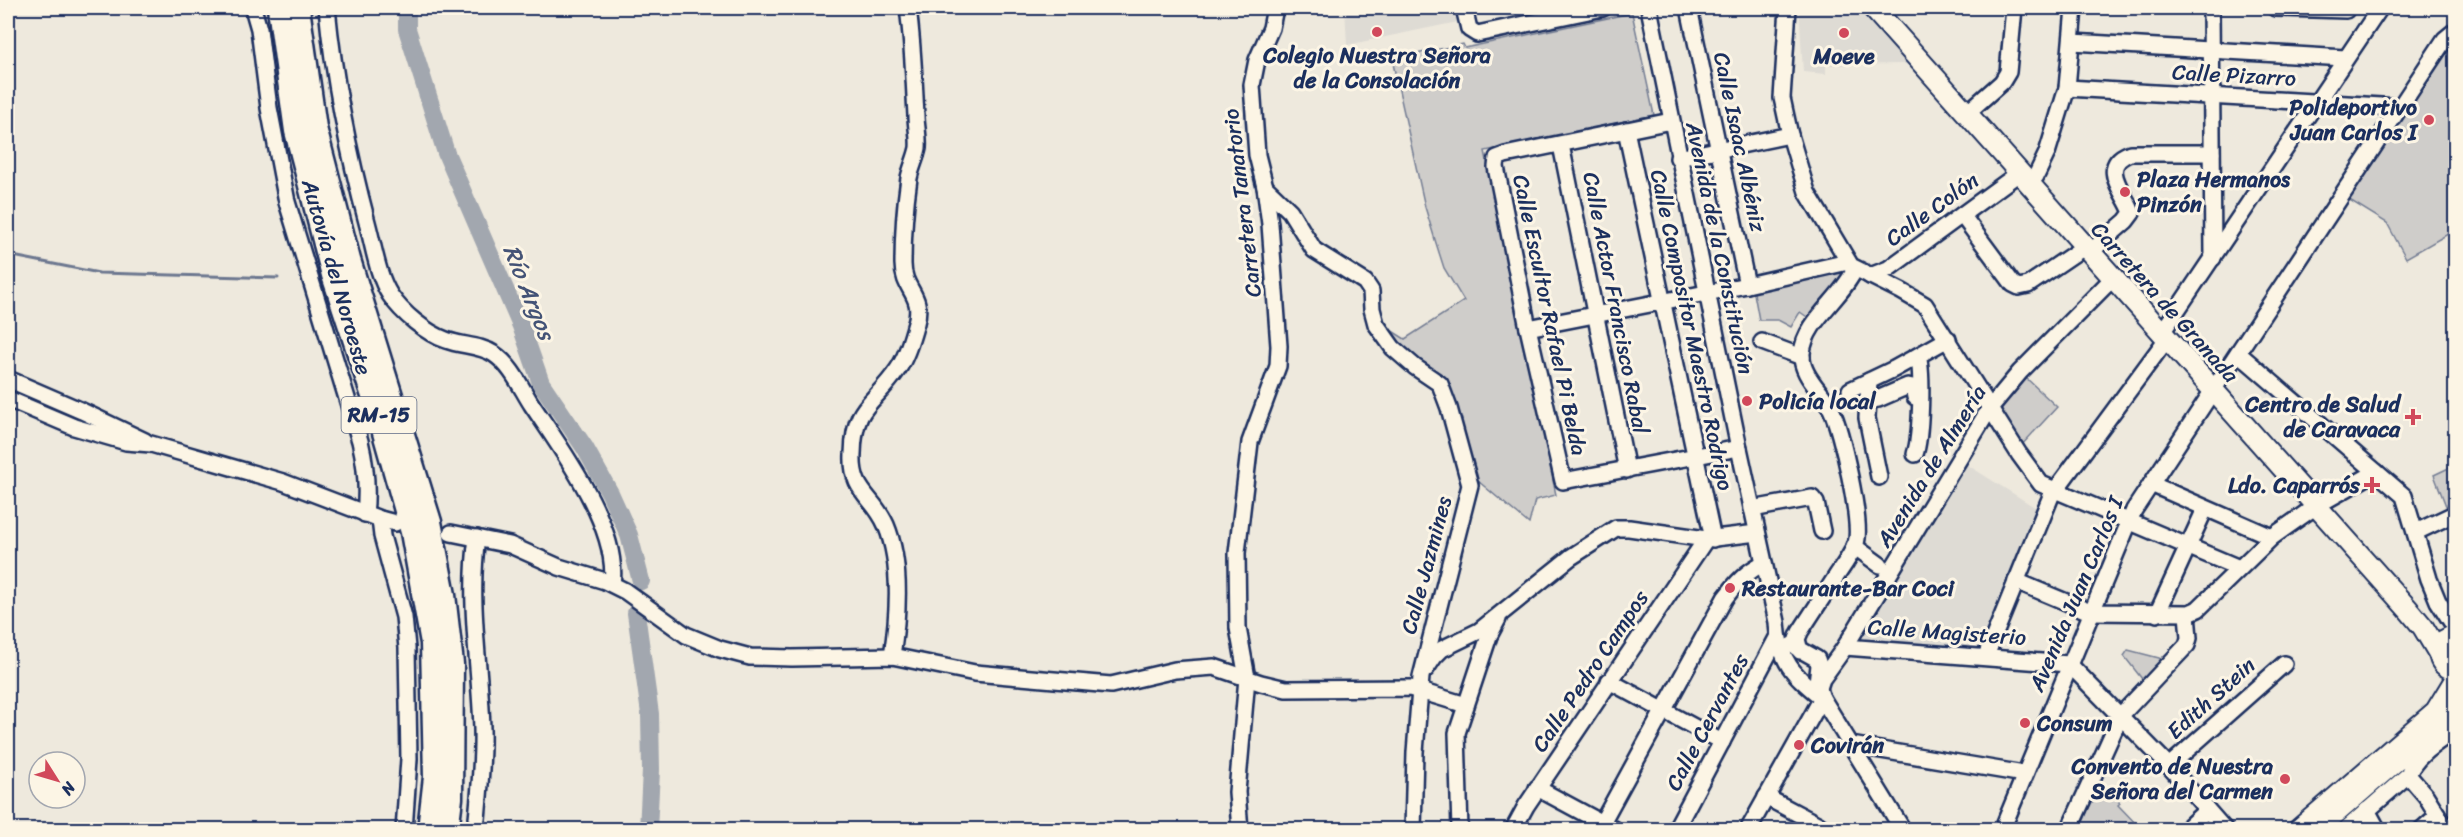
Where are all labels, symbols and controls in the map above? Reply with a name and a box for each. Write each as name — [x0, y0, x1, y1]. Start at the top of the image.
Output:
marker: Colegio Nuestra Señora de la Consolación — [1370, 25, 1384, 39]
marker: Moeve — [1837, 26, 1851, 40]
place label: Colegio Nuestra Señora de la Consolación — [1262, 36, 1491, 100]
place label: Moeve — [1812, 37, 1875, 76]
street label: Calle Isaac Albéniz — [1702, 49, 1778, 236]
street label: Calle Pizarro — [2171, 52, 2297, 98]
place label: Polideportivo Juan Carlos I — [2288, 88, 2419, 152]
street label: Carretera Tanatorio — [1211, 106, 1273, 299]
marker: Polideportivo Juan Carlos I — [2422, 113, 2436, 127]
street label: Avenida de la Constitución — [1674, 117, 1766, 378]
place label: Plaza Hermanos Pinzón — [2137, 160, 2291, 224]
street label: Calle Colón — [1877, 161, 1987, 257]
street label: Calle Compositor Maestro Rodrigo — [1639, 166, 1745, 494]
street label: Calle Actor Francisco Rabal — [1571, 169, 1661, 438]
street label: Calle Escultor Rafael Pi Belda — [1501, 171, 1599, 459]
street label: Autovía del Noroeste — [290, 173, 384, 380]
marker: Plaza Hermanos Pinzón — [2118, 185, 2132, 199]
street label: Carretera de Granada — [2081, 212, 2249, 393]
water label: Río Argos — [491, 238, 568, 349]
street label: Avenida de Almería — [1865, 377, 1997, 556]
place label: Policía local — [1759, 382, 1877, 421]
place label: Centro de Salud de Caravaca — [2244, 385, 2402, 449]
marker: Policía local — [1740, 394, 1754, 408]
road number: RM-15 — [342, 397, 416, 433]
marker: Centro de Salud de Caravaca — [2404, 408, 2422, 426]
place label: Ldo. Caparrós — [2228, 466, 2361, 505]
marker: Ldo. Caparrós — [2365, 478, 2379, 492]
street label: Avenida Juan Carlos I — [2017, 489, 2135, 699]
street label: Calle Jazmines — [1389, 492, 1463, 638]
place label: Restaurante-Bar Coci — [1741, 569, 1956, 608]
street label: Calle Pedro Campos — [1521, 581, 1660, 760]
marker: Restaurante-Bar Coci — [1723, 581, 1737, 595]
street label: Calle Magisterio — [1866, 607, 2028, 657]
street label: Calle Cervantes — [1654, 645, 1760, 798]
street label: Edith Stein — [2157, 647, 2265, 749]
place label: Consum — [2036, 704, 2113, 743]
marker: Consum — [2018, 716, 2032, 730]
place label: Covirán — [1810, 726, 1884, 765]
marker: Covirán — [1792, 738, 1806, 752]
place label: Convento de Nuestra Señora del Carmen — [2071, 747, 2273, 811]
north arrow — [27, 750, 87, 810]
marker: Convento de Nuestra Señora del Carmen — [2278, 772, 2292, 786]
text: N — [53, 775, 84, 803]

